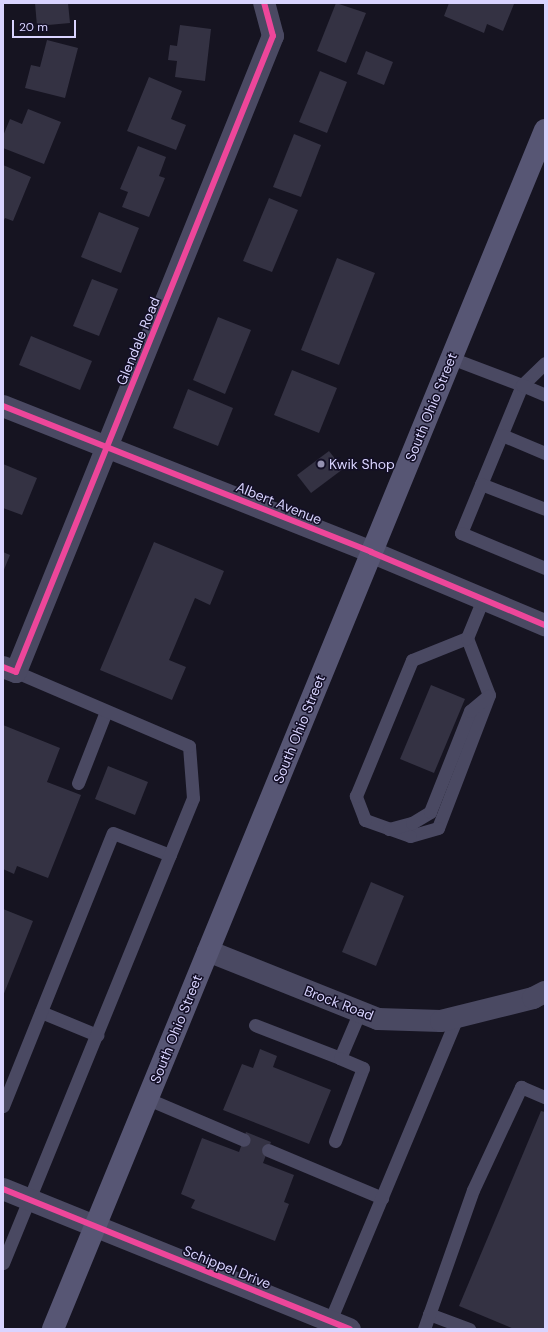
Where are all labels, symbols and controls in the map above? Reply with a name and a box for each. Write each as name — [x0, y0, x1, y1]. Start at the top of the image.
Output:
scale bar — [14, 12, 78, 38]
text: 20 m — [19, 19, 48, 35]
street label: Glendale Road — [113, 295, 163, 387]
street label: South Ohio Street — [402, 350, 460, 464]
place label: Kwik Shop — [329, 456, 395, 472]
marker: Kwik Shop — [316, 459, 326, 469]
street label: Albert Avenue — [234, 478, 324, 528]
street label: South Ohio Street — [270, 672, 328, 786]
street label: South Ohio Street — [147, 972, 205, 1086]
street label: Brock Road — [302, 982, 376, 1024]
street label: Schippel Drive — [181, 1242, 273, 1292]

